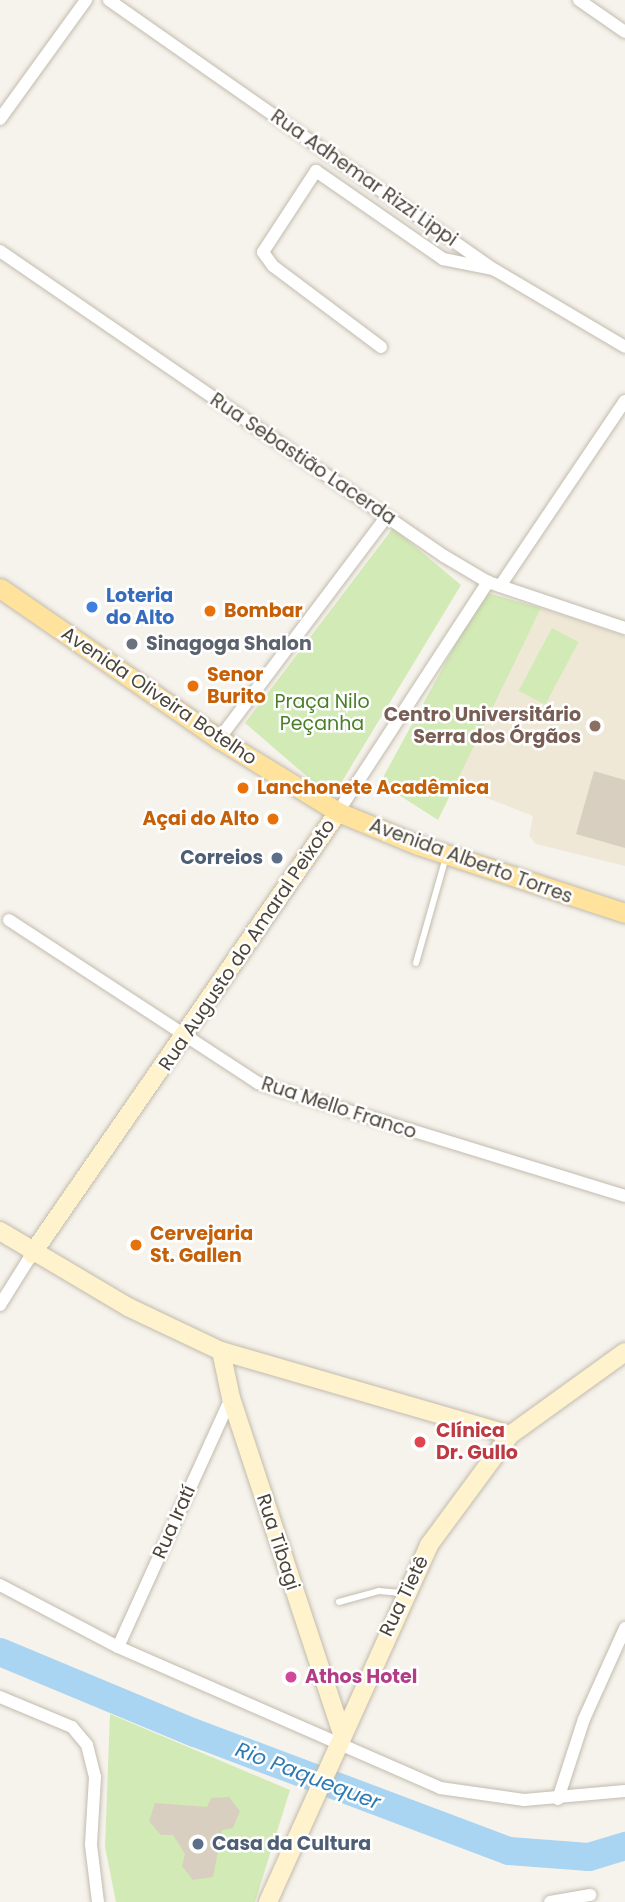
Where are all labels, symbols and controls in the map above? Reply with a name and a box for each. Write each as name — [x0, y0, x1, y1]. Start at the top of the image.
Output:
street label: Rua Adhemar Rizzi Lippi — [266, 105, 462, 251]
street label: Rua Sebastião Lacerda — [206, 388, 400, 530]
place label: Loteria do Alto — [106, 585, 174, 629]
marker: Loteria do Alto — [84, 599, 100, 615]
place label: Bombar — [224, 600, 303, 622]
marker: Bombar — [202, 603, 218, 619]
street label: Avenida Oliveira Botelho — [57, 622, 261, 770]
place label: Sinagoga Shalon — [146, 633, 312, 655]
marker: Sinagoga Shalon — [124, 636, 140, 652]
place label: Senor Burito — [207, 664, 266, 708]
marker: Senor Burito — [185, 678, 201, 694]
park label: Praça Nilo Peçanha — [274, 691, 370, 735]
place label: Centro Universitário Serra dos Órgãos — [384, 704, 581, 748]
marker: Centro Universitário Serra dos Órgãos — [587, 718, 603, 734]
place label: Lanchonete Acadêmica — [257, 777, 489, 799]
marker: Lanchonete Acadêmica — [235, 780, 251, 796]
place label: Açai do Alto — [143, 808, 259, 830]
marker: Açai do Alto — [265, 811, 281, 827]
street label: Avenida Alberto Torres — [366, 814, 576, 908]
street label: Rua Augusto do Amaral Peixoto — [154, 815, 340, 1075]
place label: Correios — [180, 847, 263, 869]
marker: Correios — [269, 850, 285, 866]
street label: Rua Mello Franco — [259, 1072, 419, 1144]
place label: Cervejaria St. Gallen — [150, 1223, 253, 1267]
marker: Cervejaria St. Gallen — [128, 1237, 144, 1253]
place label: Clínica Dr. Gullo — [436, 1420, 518, 1464]
marker: Clínica Dr. Gullo — [410, 1432, 430, 1452]
street label: Rua Iratí — [148, 1482, 200, 1562]
street label: Rua Tibagi — [252, 1491, 304, 1593]
street label: Rua Tietê — [375, 1552, 433, 1640]
place label: Athos Hotel — [305, 1666, 417, 1688]
marker: Athos Hotel — [283, 1669, 299, 1685]
water label: Rio Paquequer — [232, 1737, 384, 1815]
place label: Casa da Cultura — [212, 1833, 371, 1855]
marker: Casa da Cultura — [190, 1836, 206, 1852]

